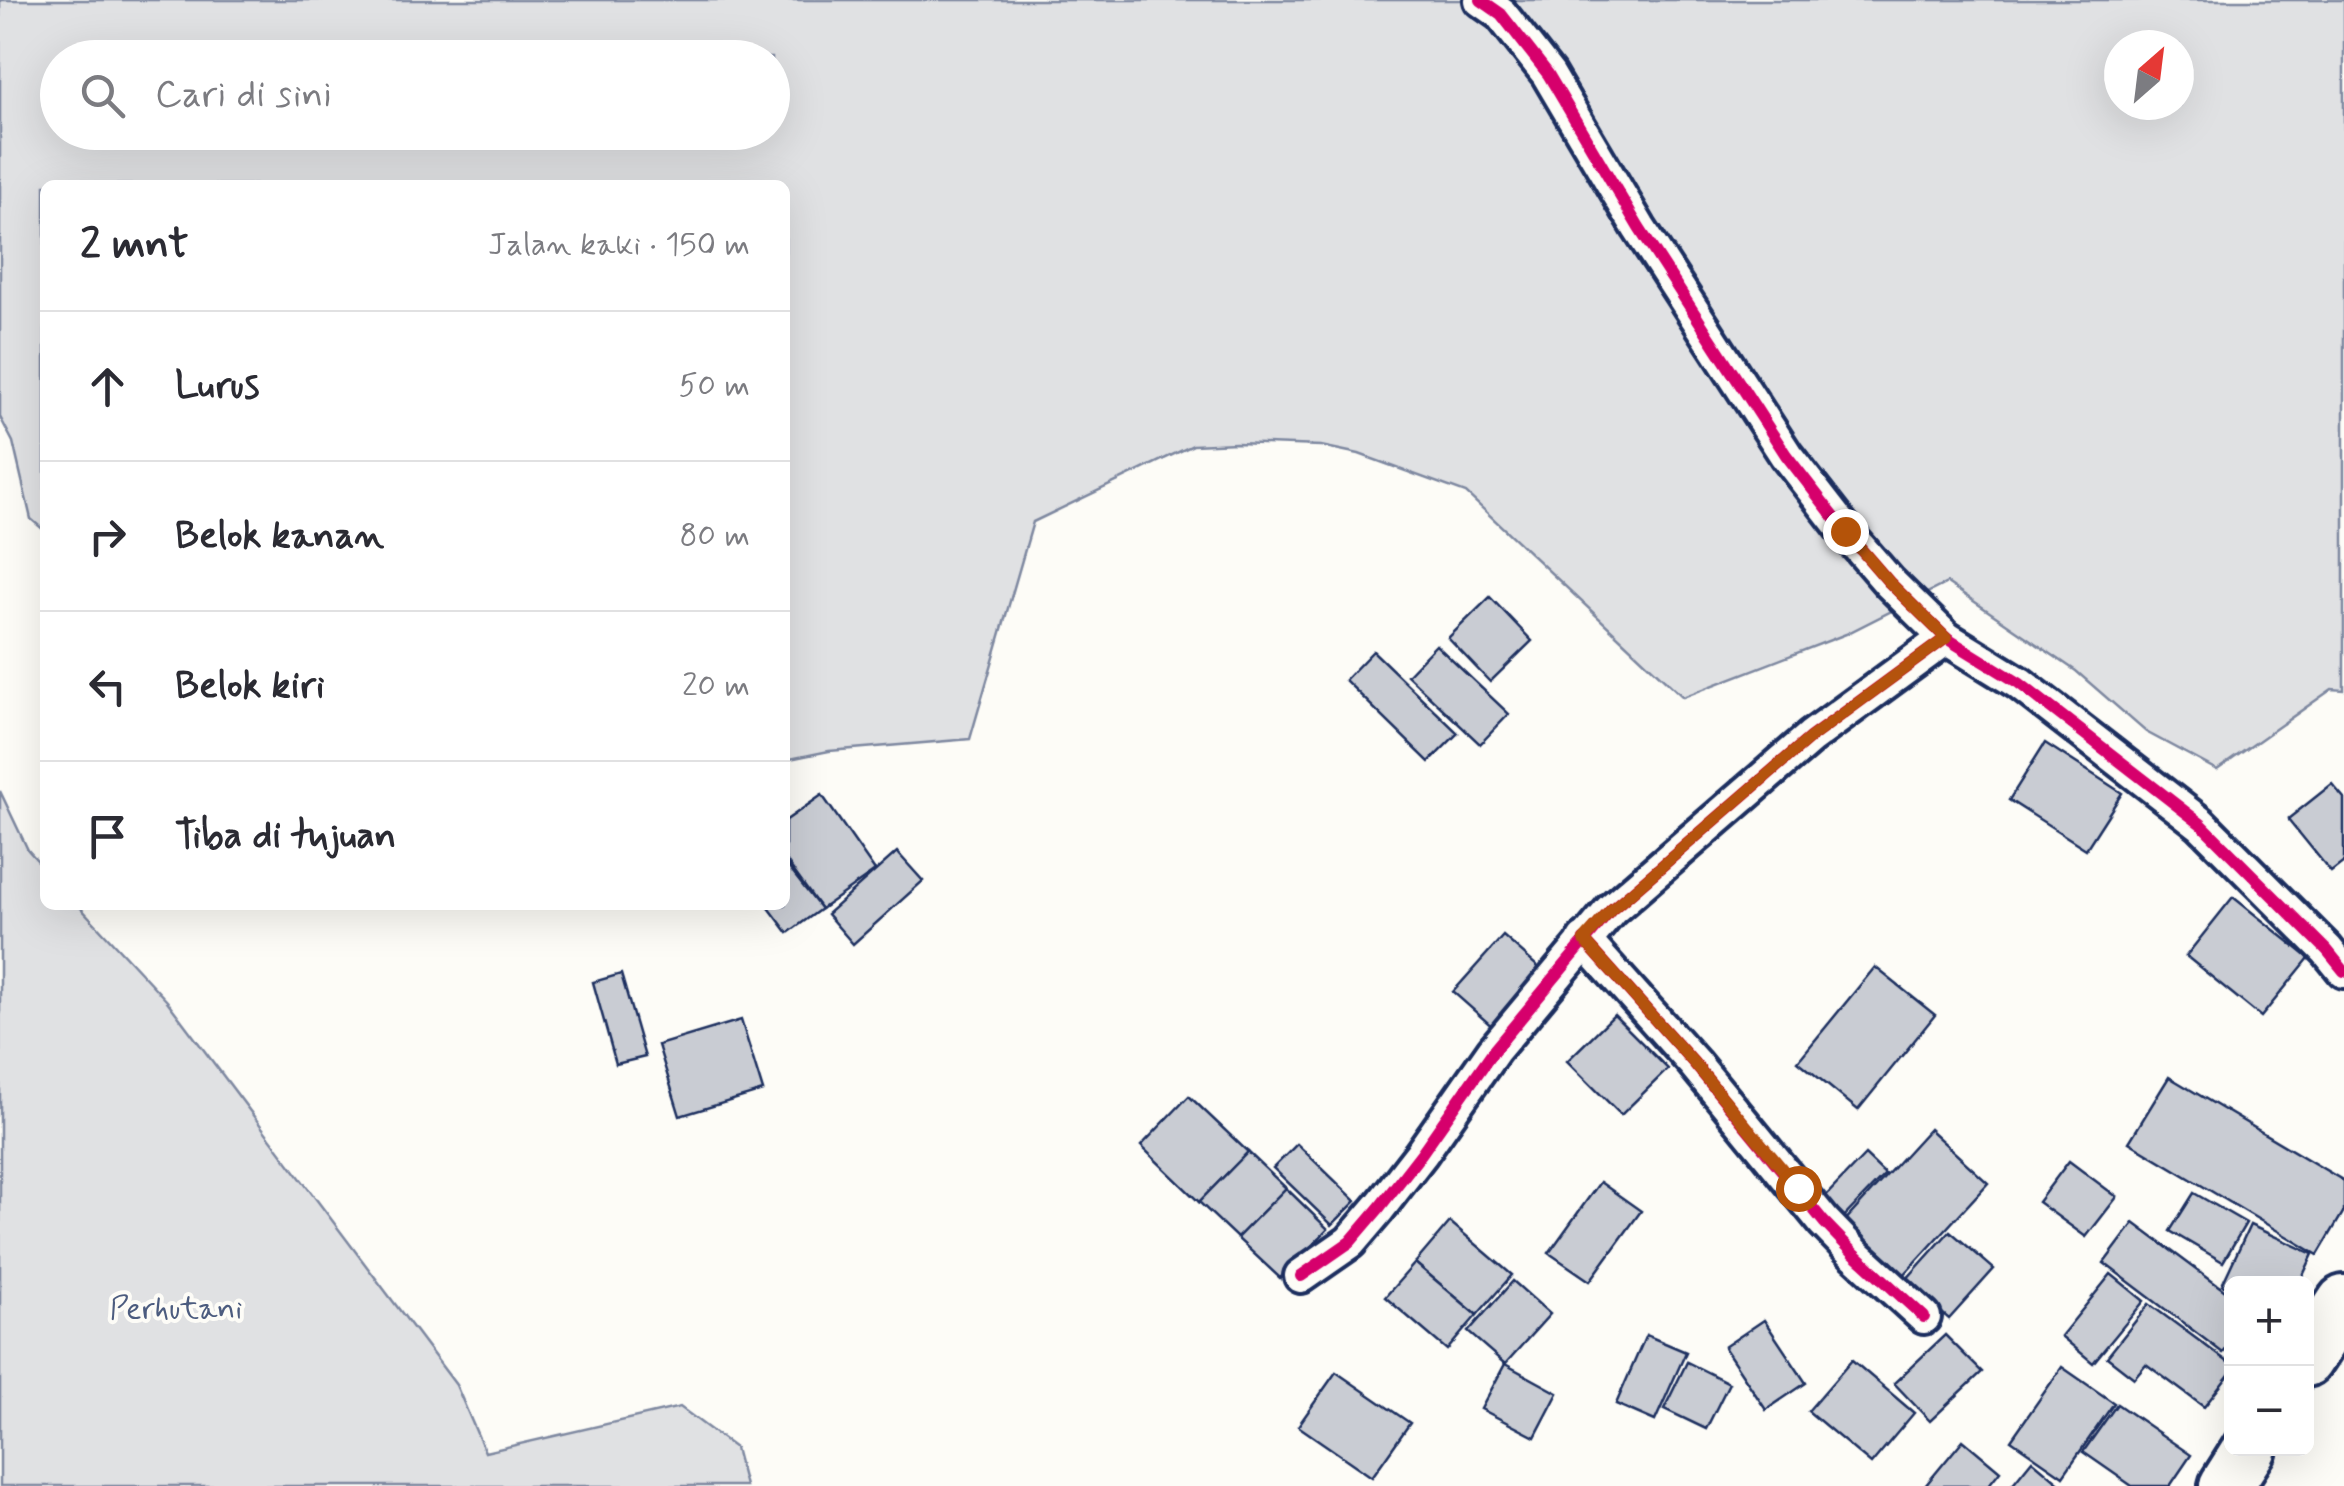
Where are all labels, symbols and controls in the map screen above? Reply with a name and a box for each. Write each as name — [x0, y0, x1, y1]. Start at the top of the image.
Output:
north arrow — [2104, 30, 2194, 120]
search box — [40, 40, 790, 150]
icon: search — [75, 68, 130, 123]
text: Cari di sini — [155, 71, 332, 120]
text: 2 mnt — [80, 218, 188, 273]
text: Jalan kaki · 150 m — [488, 224, 750, 266]
icon: ahead — [80, 359, 135, 414]
text: Lurus — [175, 362, 259, 411]
text: 50 m — [678, 365, 750, 407]
icon: right — [80, 509, 135, 564]
route end — [1823, 509, 1869, 555]
text: Belok kanan — [175, 512, 384, 561]
text: 80 m — [680, 515, 750, 557]
icon: left — [80, 659, 135, 714]
text: Belok kiri — [175, 662, 325, 711]
text: 20 m — [682, 665, 750, 707]
icon: arrive — [80, 809, 135, 864]
text: Tiba di tujuan — [175, 812, 396, 861]
route start — [1776, 1166, 1822, 1212]
map controls — [2224, 1276, 2314, 1456]
button: + — [2224, 1276, 2314, 1366]
park label: Perhutani — [109, 1288, 243, 1330]
button: − — [2224, 1366, 2314, 1456]

